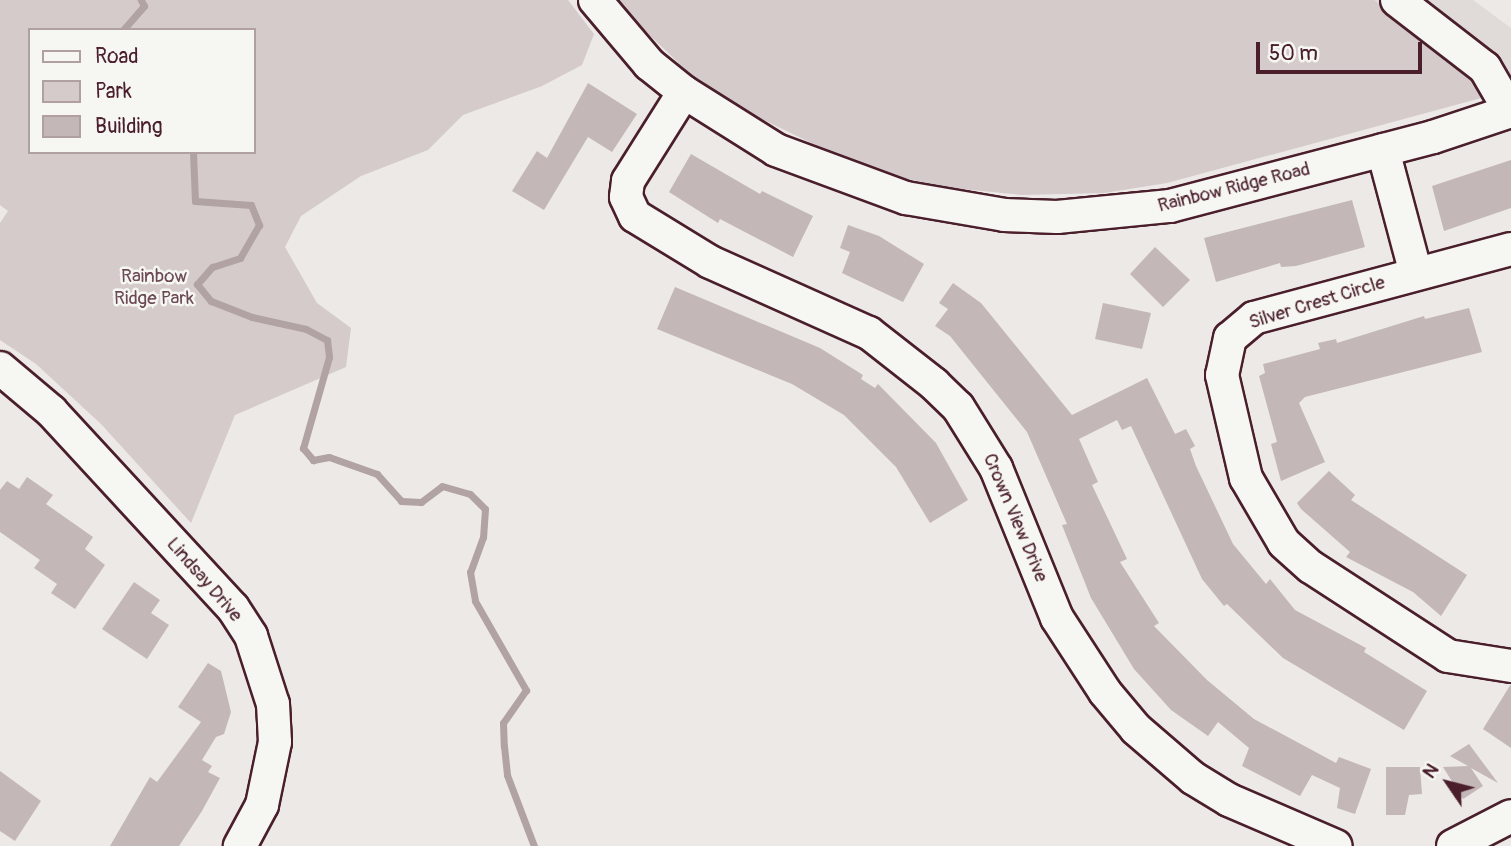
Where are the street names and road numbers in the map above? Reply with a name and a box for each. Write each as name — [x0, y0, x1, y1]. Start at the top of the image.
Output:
street label: Rainbow Ridge Road — [1156, 158, 1312, 218]
street label: Silver Crest Circle — [1246, 271, 1388, 335]
street label: Crown View Drive — [978, 450, 1052, 586]
street label: Lindsay Drive — [161, 533, 247, 627]

